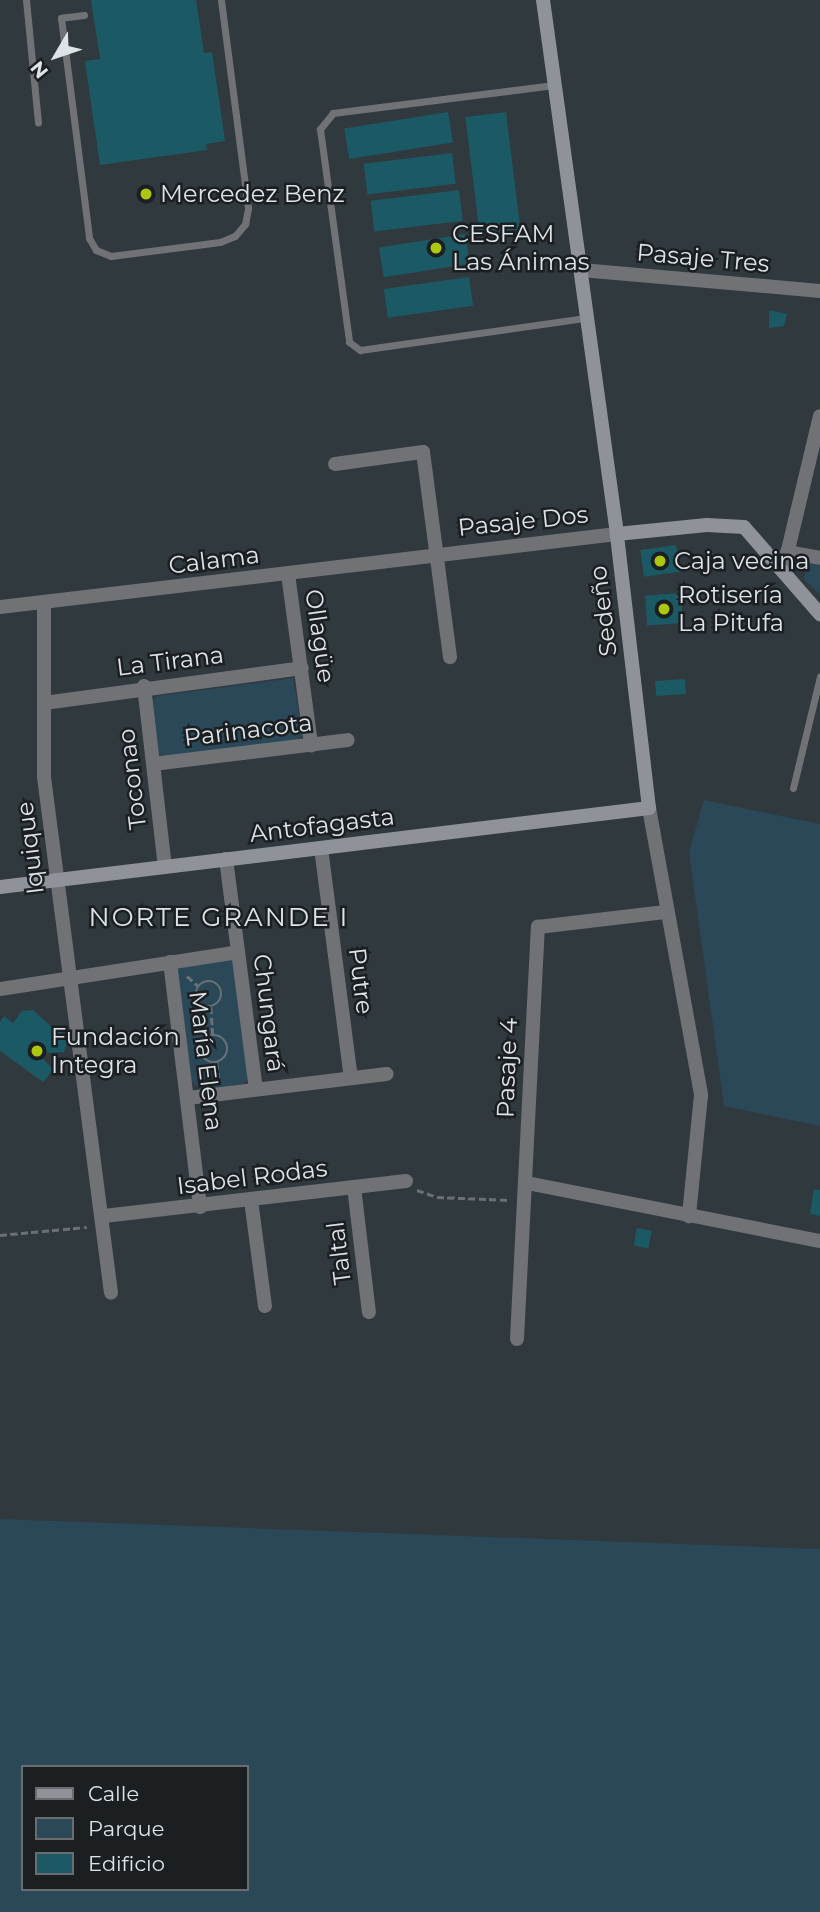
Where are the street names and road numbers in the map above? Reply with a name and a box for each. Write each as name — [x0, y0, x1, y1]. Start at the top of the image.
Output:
street label: Pasaje Tres — [635, 238, 771, 278]
street label: Pasaje Dos — [456, 500, 590, 542]
street label: Calama — [167, 540, 261, 580]
street label: Sedeño — [583, 564, 623, 658]
street label: Ollagüe — [299, 587, 341, 685]
street label: La Tirana — [115, 640, 225, 682]
street label: Parinacota — [182, 708, 314, 752]
street label: Toconao — [112, 727, 152, 831]
street label: Iquique — [10, 800, 50, 896]
street label: Antofagasta — [248, 802, 396, 848]
street label: Putre — [343, 946, 379, 1016]
street label: Chungará — [247, 952, 291, 1074]
street label: María Elena — [183, 989, 229, 1133]
street label: Pasaje 4 — [491, 1017, 523, 1119]
street label: Isabel Rodas — [175, 1153, 329, 1201]
street label: Taltal — [321, 1220, 357, 1286]

